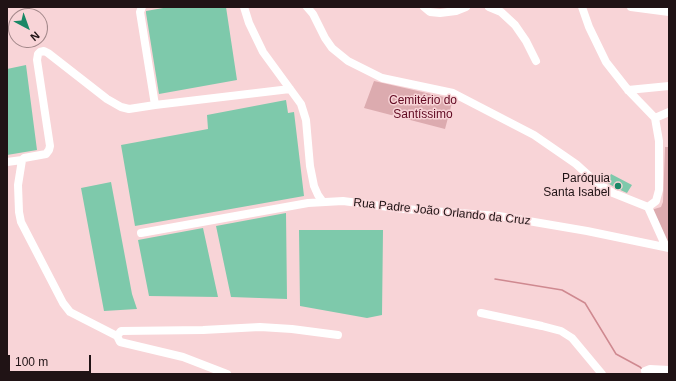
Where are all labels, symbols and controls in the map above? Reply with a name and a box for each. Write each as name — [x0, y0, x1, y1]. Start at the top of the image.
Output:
north arrow — [8, 8, 48, 48]
text: N — [28, 29, 42, 43]
park label: Cemitério do Santíssimo — [389, 94, 457, 122]
place label: Paróquia Santa Isabel — [543, 172, 610, 200]
marker: Paróquia Santa Isabel — [613, 181, 623, 191]
street label: Rua Padre João Orlando da Cruz — [353, 196, 531, 228]
scale bar — [10, 347, 93, 373]
text: 100 m — [15, 355, 48, 369]

